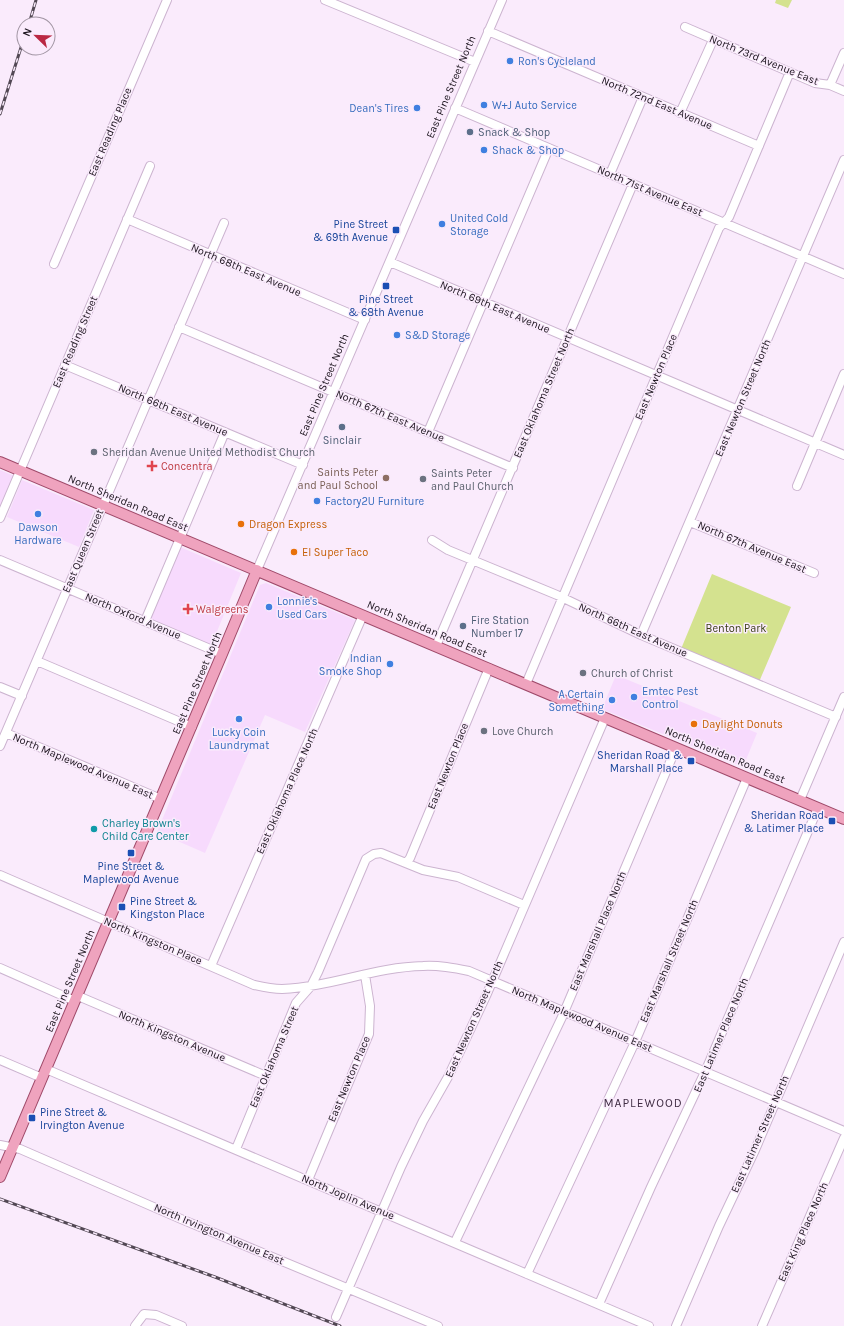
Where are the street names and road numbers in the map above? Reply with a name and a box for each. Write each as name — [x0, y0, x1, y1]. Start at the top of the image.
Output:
street label: North 73rd Avenue East — [707, 32, 821, 88]
street label: East Pine Street North — [423, 34, 479, 140]
street label: North 72nd East Avenue — [600, 74, 715, 132]
street label: East Reading Place — [85, 85, 135, 178]
street label: North 71st Avenue East — [595, 163, 705, 219]
street label: North 68th East Avenue — [189, 241, 303, 299]
street label: North 69th East Avenue — [438, 278, 552, 336]
street label: East Reading Street — [50, 294, 100, 390]
street label: East Oklahoma Street North — [511, 326, 577, 460]
street label: East Pine Street North — [296, 332, 352, 438]
street label: East Newton Place — [632, 332, 680, 422]
street label: East Newton Street North — [712, 337, 774, 459]
street label: North 66th East Avenue — [116, 381, 230, 439]
street label: North 67th East Avenue — [334, 387, 447, 445]
street label: North Sheridan Road East — [66, 472, 190, 534]
street label: East Queen Street — [60, 507, 106, 595]
street label: North 67th Avenue East — [696, 518, 808, 576]
street label: North Oxford Avenue — [83, 590, 183, 642]
street label: North Sheridan Road East — [365, 598, 489, 660]
street label: North 66th East Avenue — [577, 600, 690, 660]
street label: East Pine Street North — [169, 630, 225, 736]
street label: East Newton Place — [425, 721, 471, 811]
street label: North Sheridan Road East — [663, 724, 787, 786]
street label: East Oklahoma Place North — [253, 726, 321, 856]
street label: North Maplewood Avenue East — [11, 730, 155, 802]
street label: East Marshall Place North — [567, 869, 629, 993]
street label: East Marshall Street North — [637, 897, 701, 1025]
street label: North Kingston Place — [102, 914, 204, 968]
street label: East Pine Street North — [42, 928, 98, 1034]
street label: East Newton Street North — [442, 959, 506, 1079]
street label: East Latimer Place North — [691, 976, 751, 1094]
street label: North Maplewood Avenue East — [510, 983, 654, 1055]
street label: East Oklahoma Street — [247, 1004, 301, 1110]
street label: North Kingston Avenue — [116, 1008, 228, 1065]
street label: East Newton Place — [325, 1034, 373, 1124]
street label: East Latimer Street North — [728, 1073, 792, 1195]
street label: North Joplin Avenue — [300, 1172, 397, 1223]
street label: East King Place North — [775, 1180, 831, 1284]
street label: North Irvington Avenue East — [152, 1201, 286, 1267]

